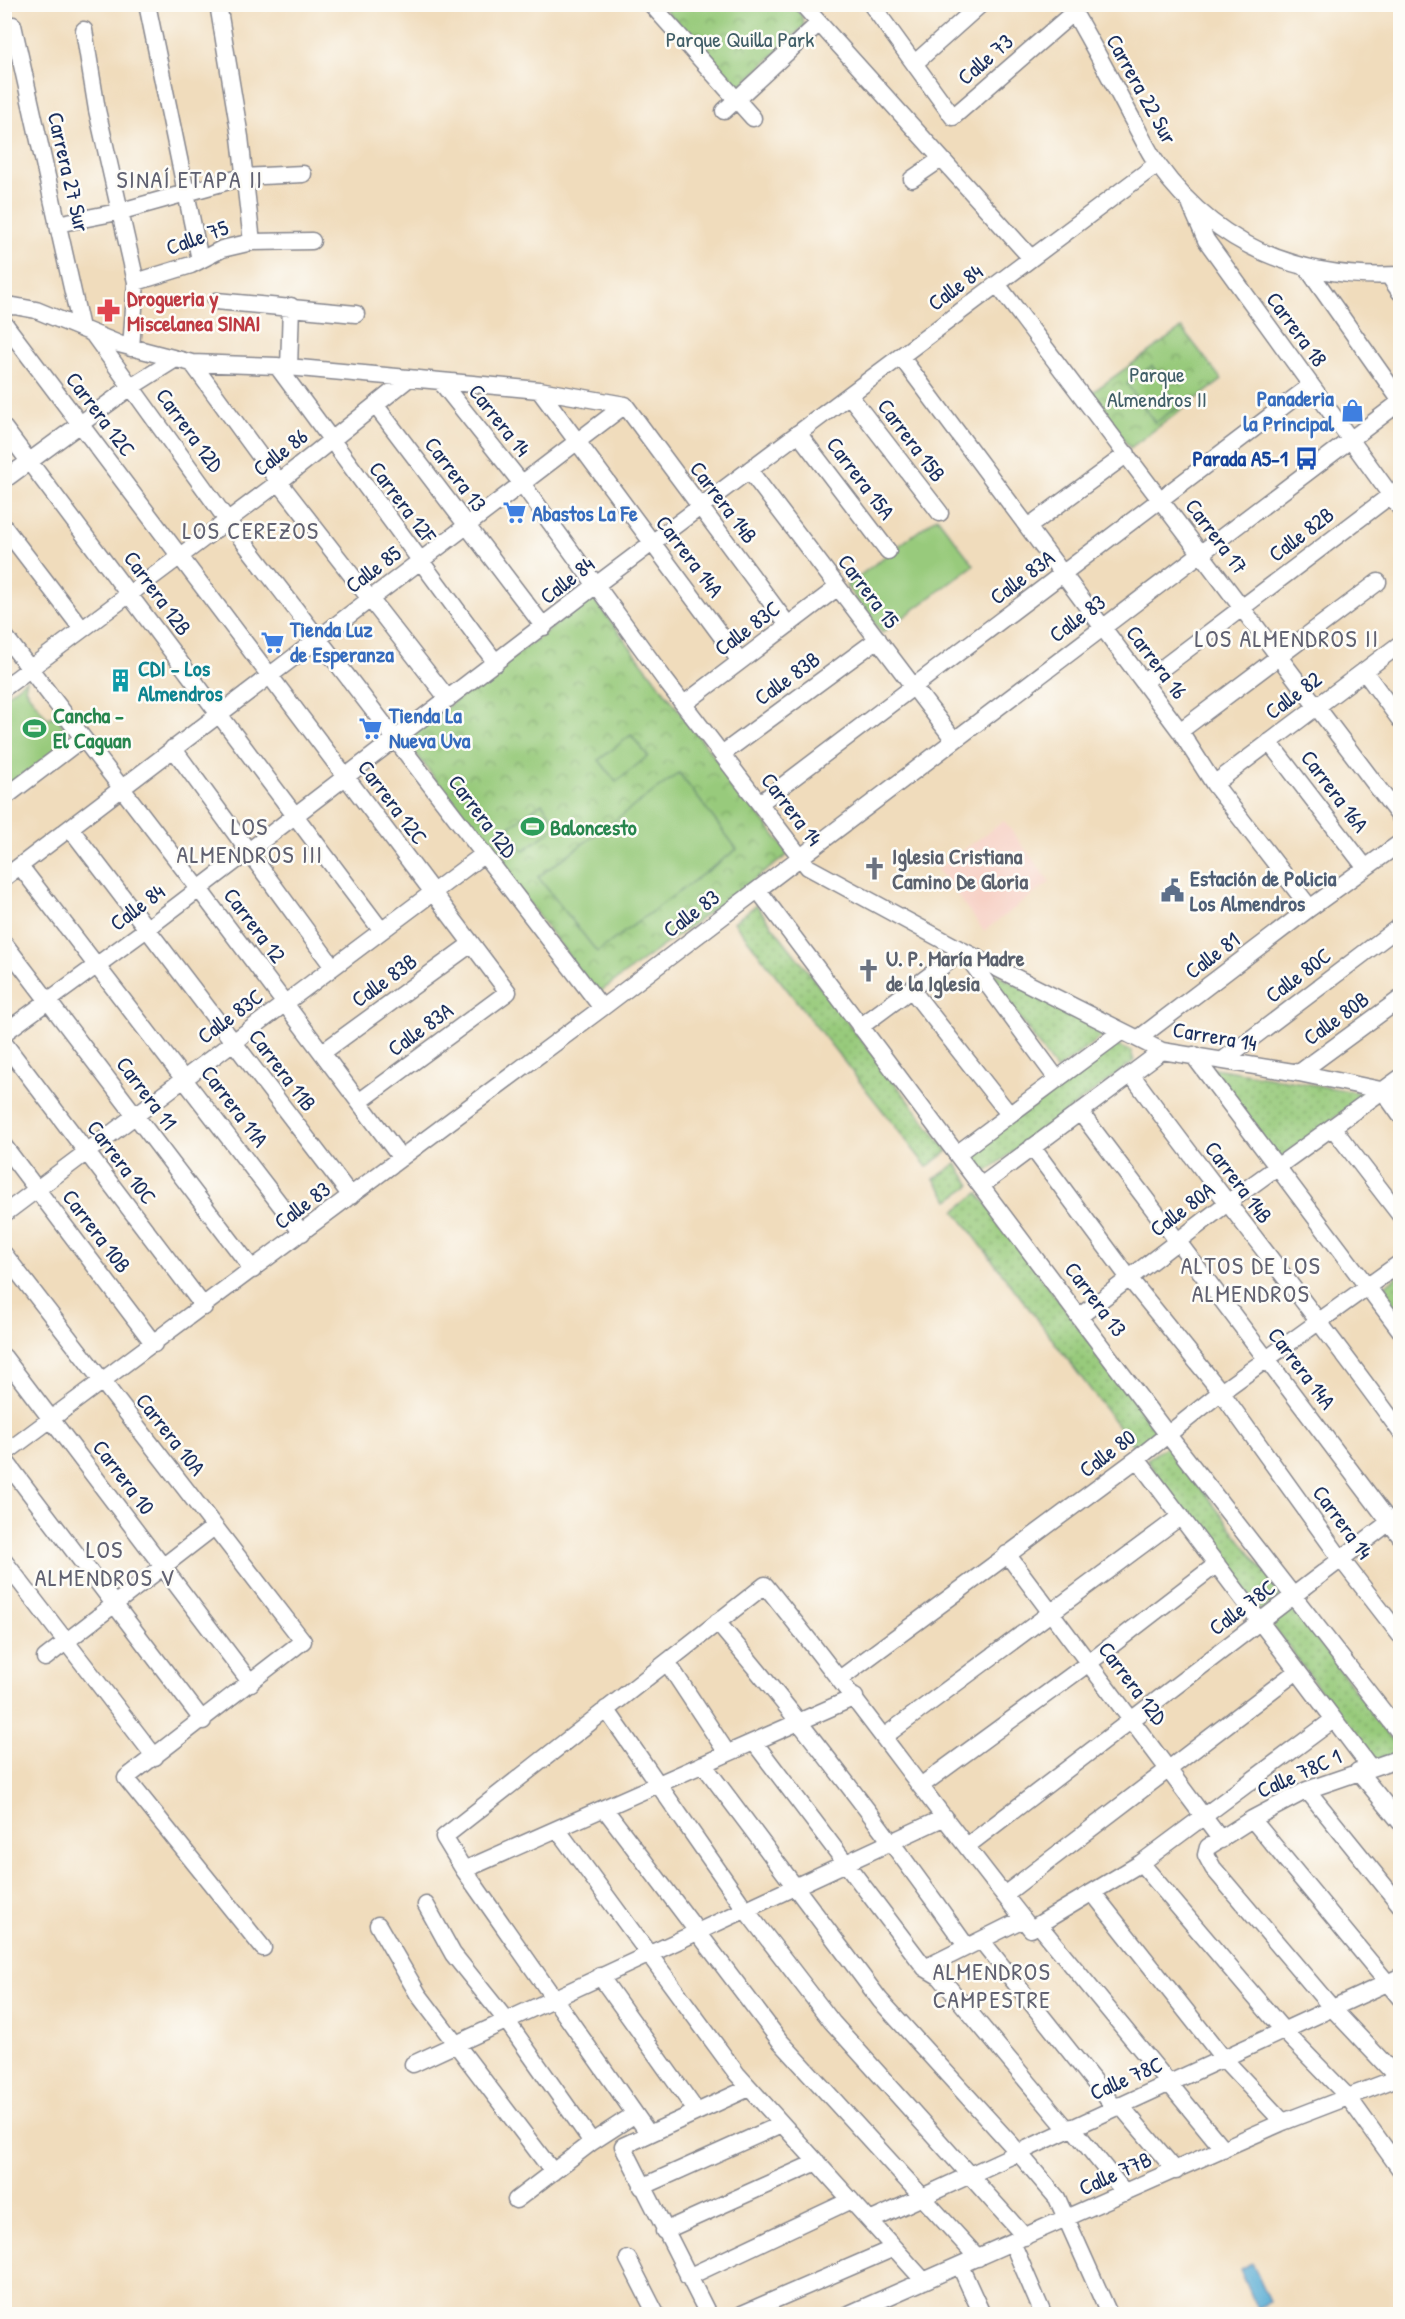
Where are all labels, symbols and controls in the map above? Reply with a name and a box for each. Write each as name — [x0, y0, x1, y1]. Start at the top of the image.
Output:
park label: Parque Quilla Park — [666, 24, 814, 54]
street label: Calle 73 — [951, 26, 1019, 92]
street label: Carrera 22 Sur — [1099, 29, 1185, 150]
street label: Carrera 27 Sur — [41, 109, 97, 235]
district label: SINAÍ ETAPA II — [117, 163, 263, 195]
street label: Calle 75 — [162, 212, 232, 262]
street label: Calle 84 — [921, 256, 989, 318]
place label: Drogueria y Miscelanea SINAI — [127, 283, 261, 338]
street label: Carrera 18 — [1260, 285, 1334, 373]
pharmacy icon: Drogueria y Miscelanea SINAI — [96, 298, 122, 324]
park label: Parque Almendros II — [1107, 359, 1207, 414]
street label: Carrera 12C — [59, 365, 143, 463]
street label: Carrera 14 — [462, 377, 538, 463]
street label: Carrera 12D — [149, 382, 231, 479]
place label: Panaderia la Principal — [1243, 383, 1335, 439]
street label: Carrera 15B — [871, 392, 953, 488]
shop icon: Panaderia la Principal — [1339, 398, 1365, 424]
street label: Calle 86 — [246, 421, 314, 483]
street label: Carrera 13 — [418, 430, 494, 518]
street label: Carrera 15A — [820, 430, 902, 526]
place label: Parada A5-1 — [1193, 443, 1288, 473]
bus stop icon: Parada A5-1 — [1293, 445, 1319, 471]
street label: Carrera 12F — [362, 455, 444, 550]
street label: Carrera 14B — [683, 455, 765, 549]
street label: Carrera 17 — [1179, 492, 1255, 580]
place label: Abastos La Fe — [532, 498, 638, 528]
street label: Calle 82B — [1262, 499, 1340, 569]
supermarket icon: Abastos La Fe — [501, 500, 527, 526]
street label: Carrera 14A — [649, 509, 731, 603]
district label: LOS CEREZOS — [182, 514, 320, 546]
street label: Calle 85 — [339, 538, 407, 600]
street label: Calle 83A — [983, 543, 1061, 611]
street label: Carrera 12B — [117, 545, 199, 641]
street label: Carrera 15 — [831, 548, 907, 634]
street label: Calle 84 — [533, 549, 601, 611]
street label: Calle 83 — [1043, 587, 1111, 649]
street label: Calle 83C — [708, 593, 786, 663]
place label: Tienda Luz de Esperanza — [289, 614, 394, 670]
street label: Carrera 16 — [1119, 619, 1195, 705]
district label: LOS ALMENDROS II — [1195, 622, 1379, 654]
supermarket icon: Tienda Luz de Esperanza — [259, 629, 285, 655]
street label: Calle 83B — [748, 644, 826, 712]
place label: CDI - Los Almendros — [138, 653, 223, 708]
street label: Calle 82 — [1258, 663, 1328, 726]
building icon: CDI - Los Almendros — [107, 668, 133, 694]
place label: Cancha - El Caguan — [53, 700, 132, 756]
place label: Tienda La Nueva Uva — [388, 700, 471, 755]
sports icon: Cancha - El Caguan — [22, 715, 48, 741]
supermarket icon: Tienda La Nueva Uva — [358, 715, 384, 741]
street label: Carrera 16A — [1294, 744, 1376, 839]
street label: Carrera 12C — [351, 753, 435, 851]
street label: Carrera 14 — [755, 766, 829, 852]
street label: Carrera 12D — [442, 768, 525, 864]
district label: LOS ALMENDROS III — [177, 810, 323, 870]
place label: Baloncesto — [550, 812, 637, 842]
sports icon: Baloncesto — [519, 814, 545, 840]
place label: Iglesia Cristiana Camino De Gloria — [892, 841, 1028, 896]
church icon: Iglesia Cristiana Camino De Gloria — [861, 856, 887, 882]
place label: Estación de Policia Los Almendros — [1190, 863, 1337, 918]
street label: Calle 84 — [103, 876, 171, 938]
public building icon: Estación de Policia Los Almendros — [1159, 878, 1185, 904]
street label: Carrera 12 — [217, 881, 294, 969]
street label: Calle 83 — [657, 882, 725, 944]
street label: Calle 81 — [1178, 925, 1246, 985]
street label: Calle 80C — [1259, 940, 1337, 1010]
place label: U. P. María Madre de la Iglesia — [886, 943, 1025, 999]
street label: Calle 83B — [345, 946, 423, 1014]
church icon: U. P. María Madre de la Iglesia — [855, 958, 881, 984]
street label: Calle 83C — [191, 981, 269, 1051]
street label: Calle 80B — [1297, 984, 1375, 1052]
street label: Calle 83A — [381, 995, 459, 1063]
street label: Carrera 14 — [1171, 1014, 1259, 1058]
street label: Carrera 11B — [242, 1023, 324, 1117]
street label: Carrera 11 — [110, 1050, 184, 1136]
street label: Carrera 11A — [194, 1059, 276, 1153]
street label: Carrera 10C — [80, 1114, 164, 1210]
street label: Carrera 14B — [1198, 1135, 1280, 1229]
street label: Calle 83 — [268, 1174, 336, 1236]
street label: Calle 80A — [1143, 1175, 1221, 1243]
street label: Carrera 10B — [56, 1183, 138, 1279]
district label: ALTOS DE LOS ALMENDROS — [1181, 1249, 1321, 1309]
street label: Carrera 13 — [1058, 1255, 1134, 1343]
street label: Carrera 14A — [1261, 1321, 1343, 1415]
street label: Carrera 10A — [129, 1387, 213, 1482]
street label: Calle 80 — [1073, 1422, 1141, 1484]
street label: Carrera 10 — [86, 1433, 162, 1521]
street label: Carrera 14 — [1306, 1479, 1380, 1565]
district label: LOS ALMENDROS V — [35, 1533, 175, 1593]
street label: Calle 78C — [1202, 1572, 1282, 1642]
street label: Carrera 12D — [1092, 1635, 1175, 1731]
street label: Calle 78C 1 — [1252, 1741, 1346, 1805]
district label: ALMENDROS CAMPESTRE — [933, 1955, 1051, 2015]
street label: Calle 78C — [1085, 2049, 1167, 2107]
street label: Calle 77B — [1074, 2144, 1156, 2202]

